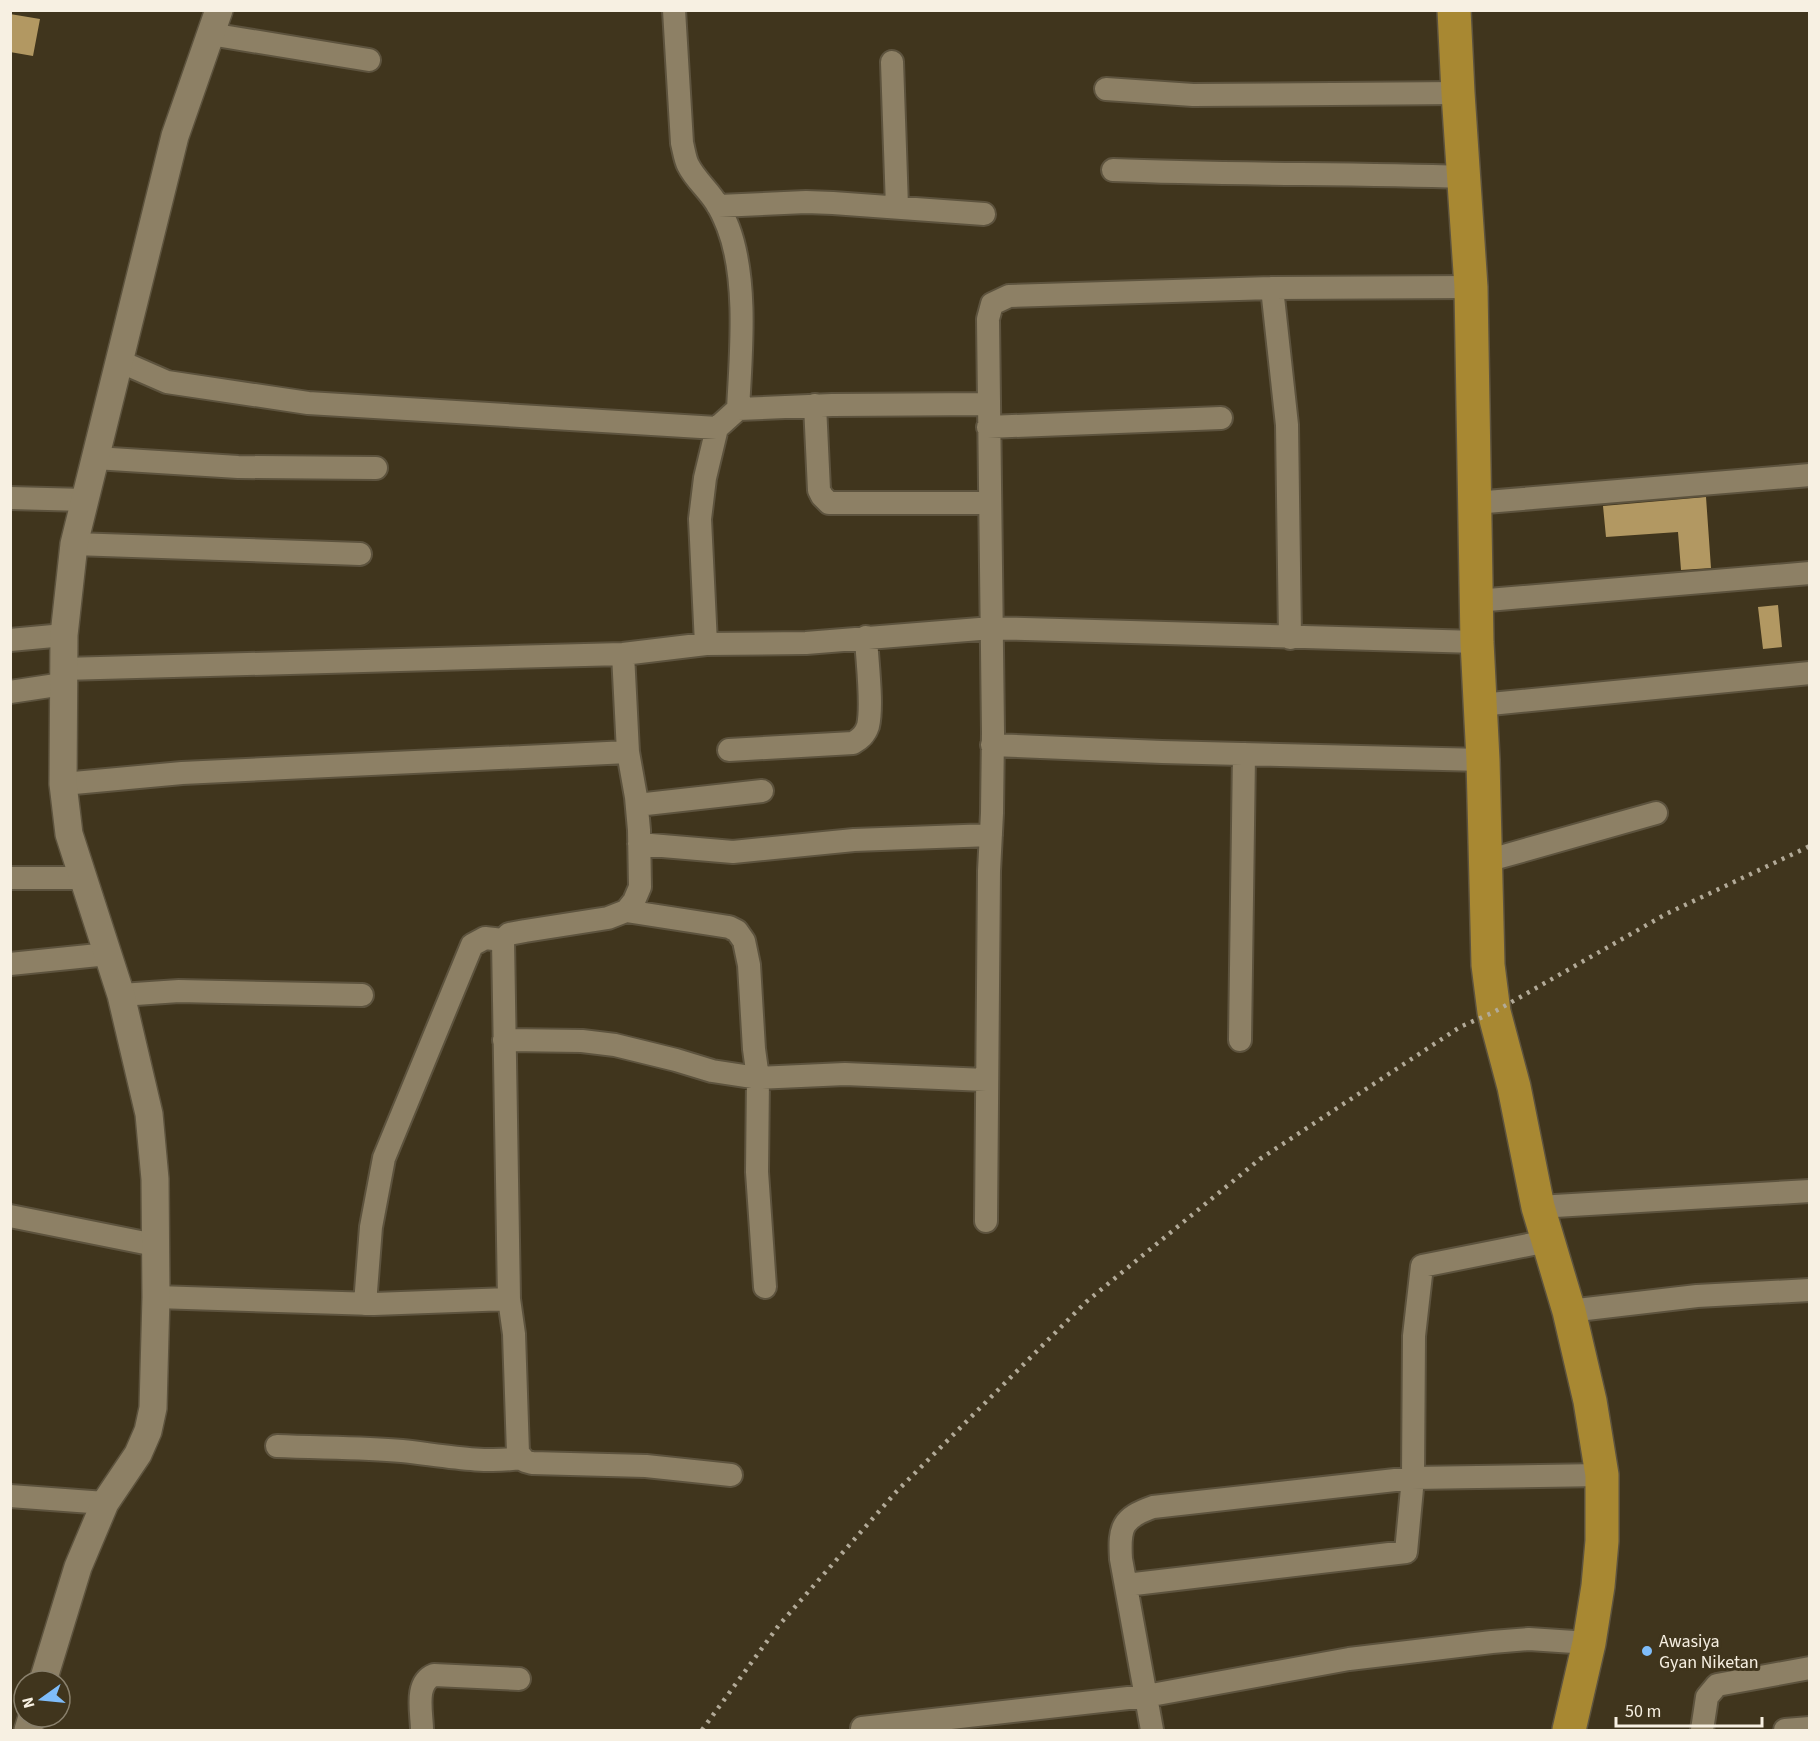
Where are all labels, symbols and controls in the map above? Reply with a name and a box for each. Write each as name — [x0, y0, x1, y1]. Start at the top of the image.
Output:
place label: Awasiya Gyan Niketan — [1659, 1629, 1759, 1675]
marker: Awasiya Gyan Niketan — [1640, 1644, 1654, 1658]
north arrow — [12, 1669, 72, 1729]
scale bar — [1616, 1690, 1762, 1728]
text: N — [16, 1695, 40, 1711]
text: 50 m — [1625, 1699, 1661, 1724]

